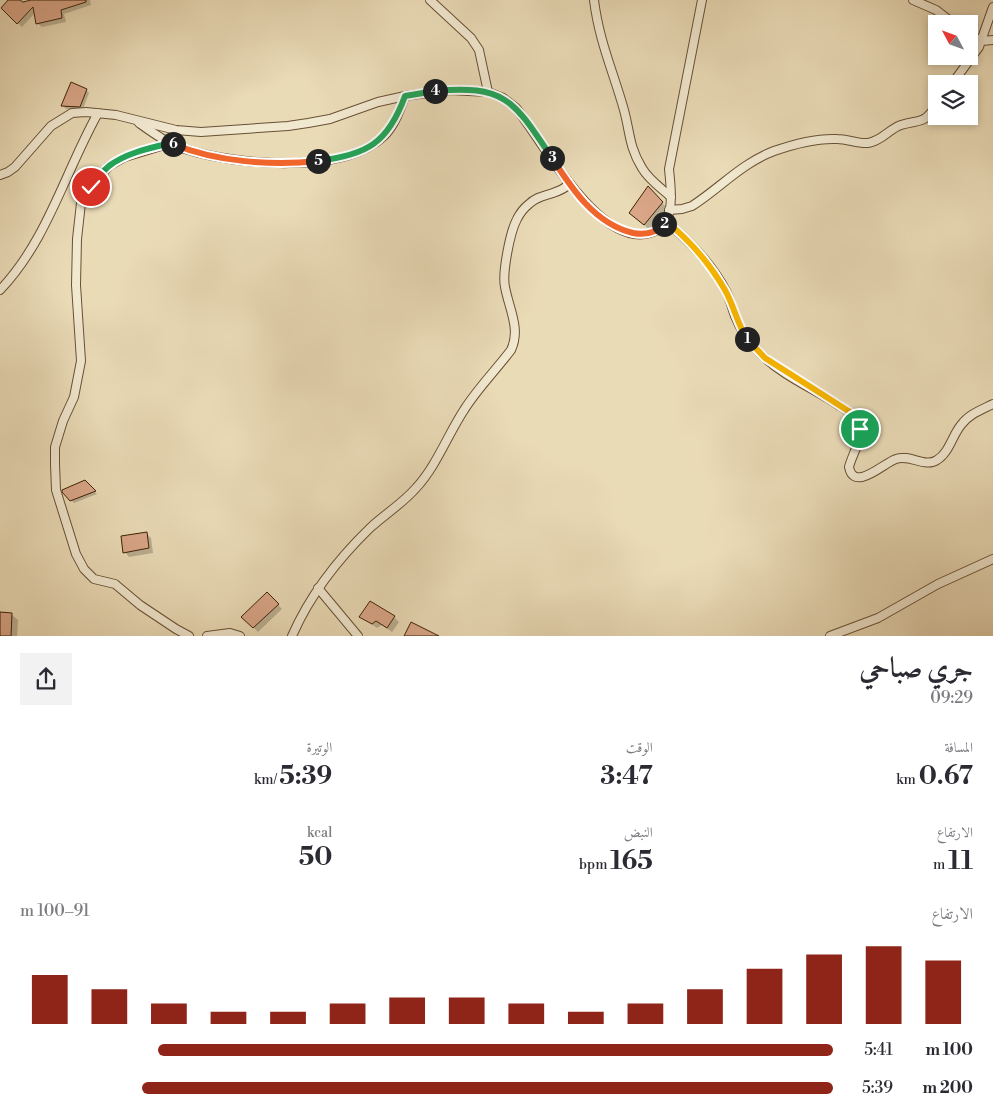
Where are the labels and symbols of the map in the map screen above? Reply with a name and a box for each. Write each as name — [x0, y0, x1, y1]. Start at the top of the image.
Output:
north arrow — [928, 15, 978, 65]
pin: 4 — [422, 78, 448, 104]
pin: 6 — [160, 132, 186, 156]
pin: 3 — [540, 146, 564, 170]
pin: 5 — [306, 148, 330, 174]
pin — [70, 166, 112, 208]
pin: 2 — [652, 212, 676, 236]
pin: 1 — [734, 326, 760, 352]
pin — [839, 408, 881, 450]

